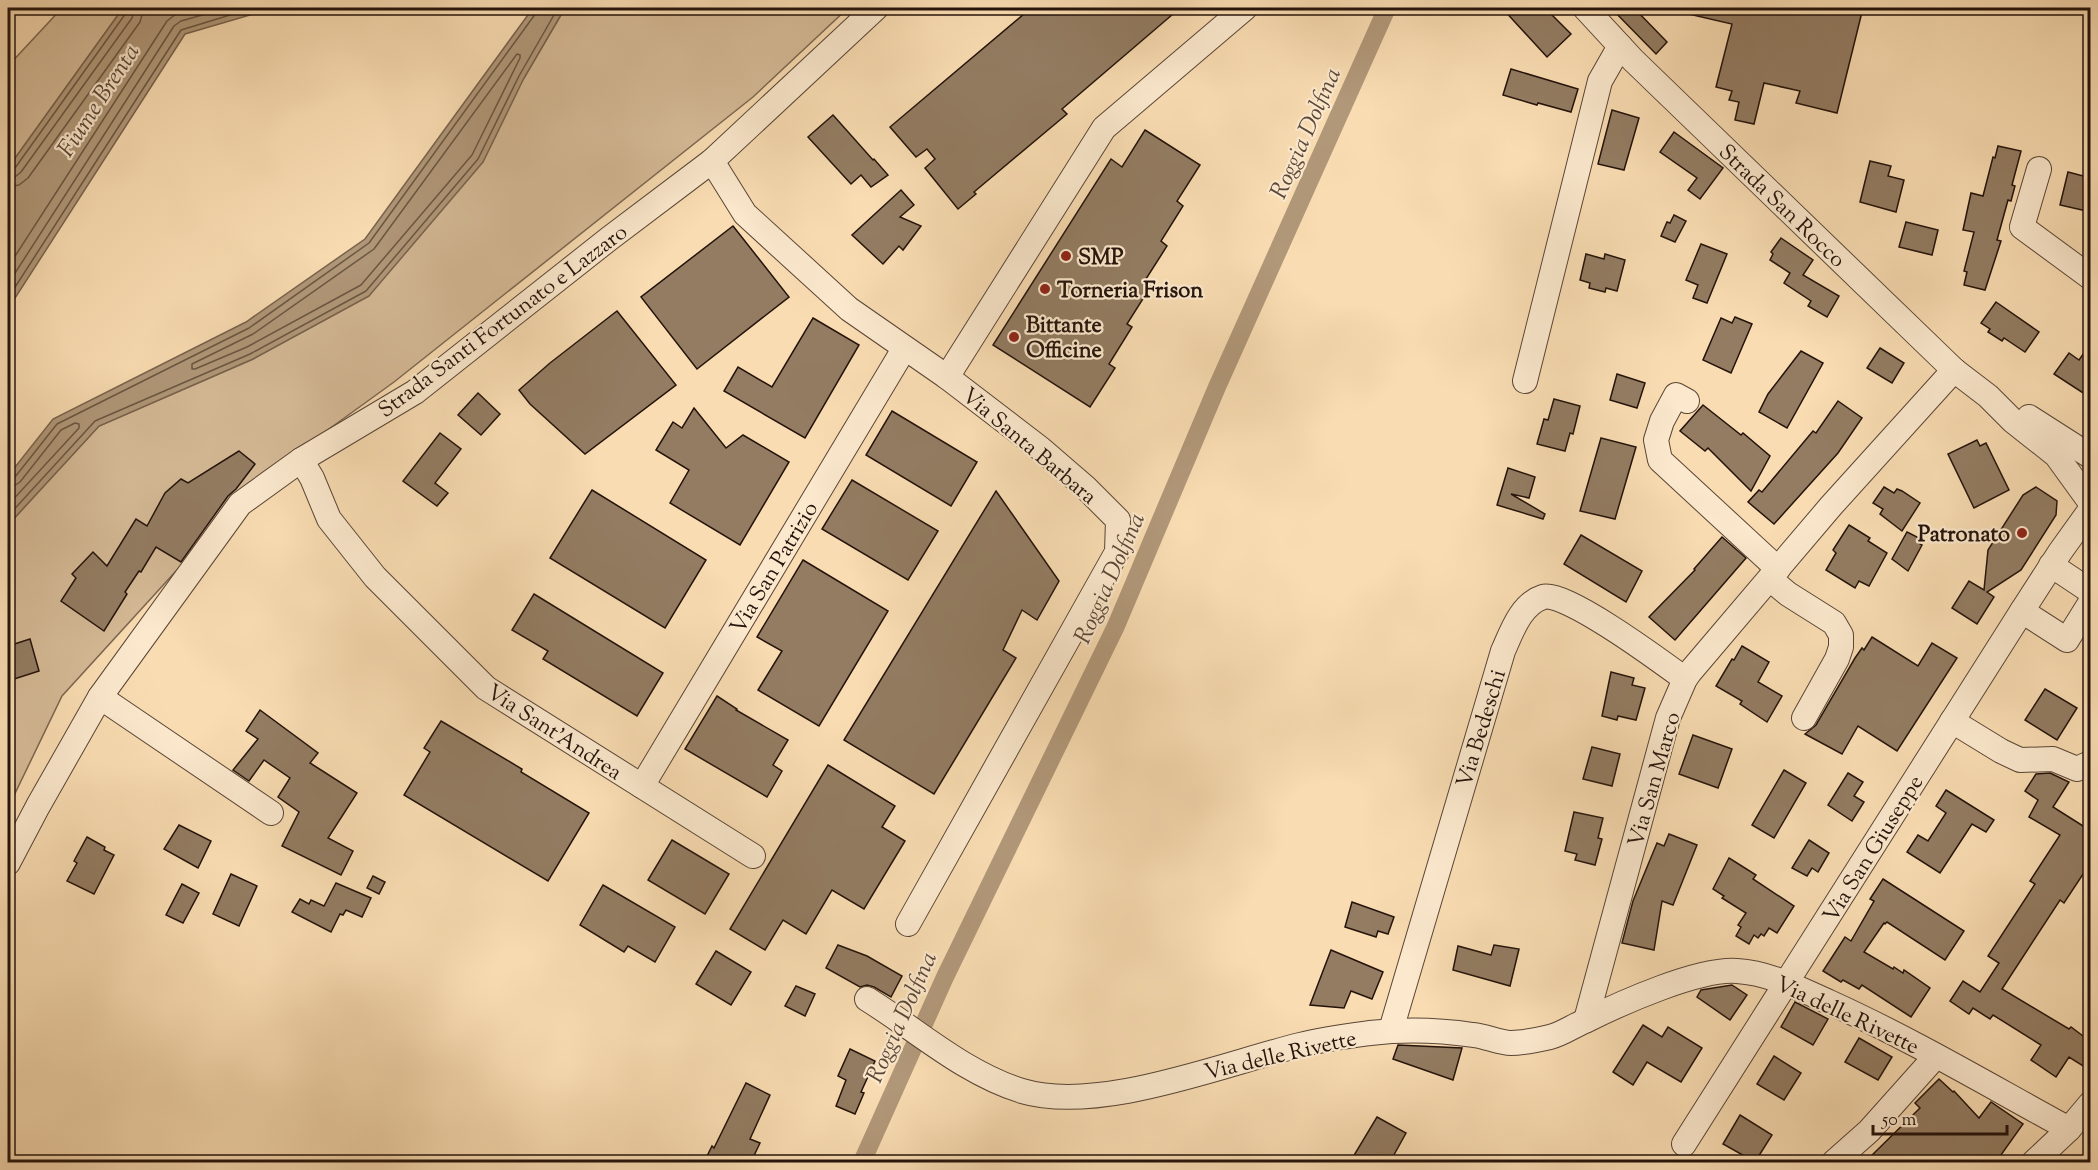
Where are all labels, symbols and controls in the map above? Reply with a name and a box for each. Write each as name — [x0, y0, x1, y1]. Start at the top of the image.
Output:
water label: Fiume Brenta — [50, 38, 149, 164]
water label: Roggia Dolfina — [1263, 63, 1351, 205]
street label: Strada San Rocco — [1710, 138, 1852, 276]
street label: Strada Santi Fortunato e Lazzaro — [372, 218, 635, 427]
place label: SMP — [1078, 243, 1124, 275]
marker: SMP — [1059, 249, 1073, 263]
place label: Torneria Frison — [1057, 276, 1203, 308]
marker: Torneria Frison — [1038, 282, 1052, 296]
place label: Bittante Officine — [1026, 311, 1102, 368]
marker: Bittante Officine — [1007, 330, 1021, 344]
street label: Via Santa Barbara — [953, 381, 1103, 514]
street label: Via San Patrizio — [723, 496, 828, 641]
water label: Roggia Dolfina — [1067, 508, 1155, 650]
place label: Patronato — [1918, 520, 2010, 552]
marker: Patronato — [2015, 526, 2029, 540]
street label: Via Bedeschi — [1450, 666, 1516, 792]
street label: Via Sant'Andrea — [479, 678, 627, 789]
street label: Via San Marco — [1621, 709, 1690, 851]
street label: Via San Giuseppe — [1816, 770, 1933, 929]
water label: Roggia Dolfina — [859, 947, 947, 1089]
street label: Via delle Rivette — [1770, 969, 1924, 1064]
street label: Via delle Rivette — [1202, 1024, 1360, 1090]
scale bar — [1873, 1098, 2006, 1136]
text: 50 m — [1881, 1108, 1917, 1134]

